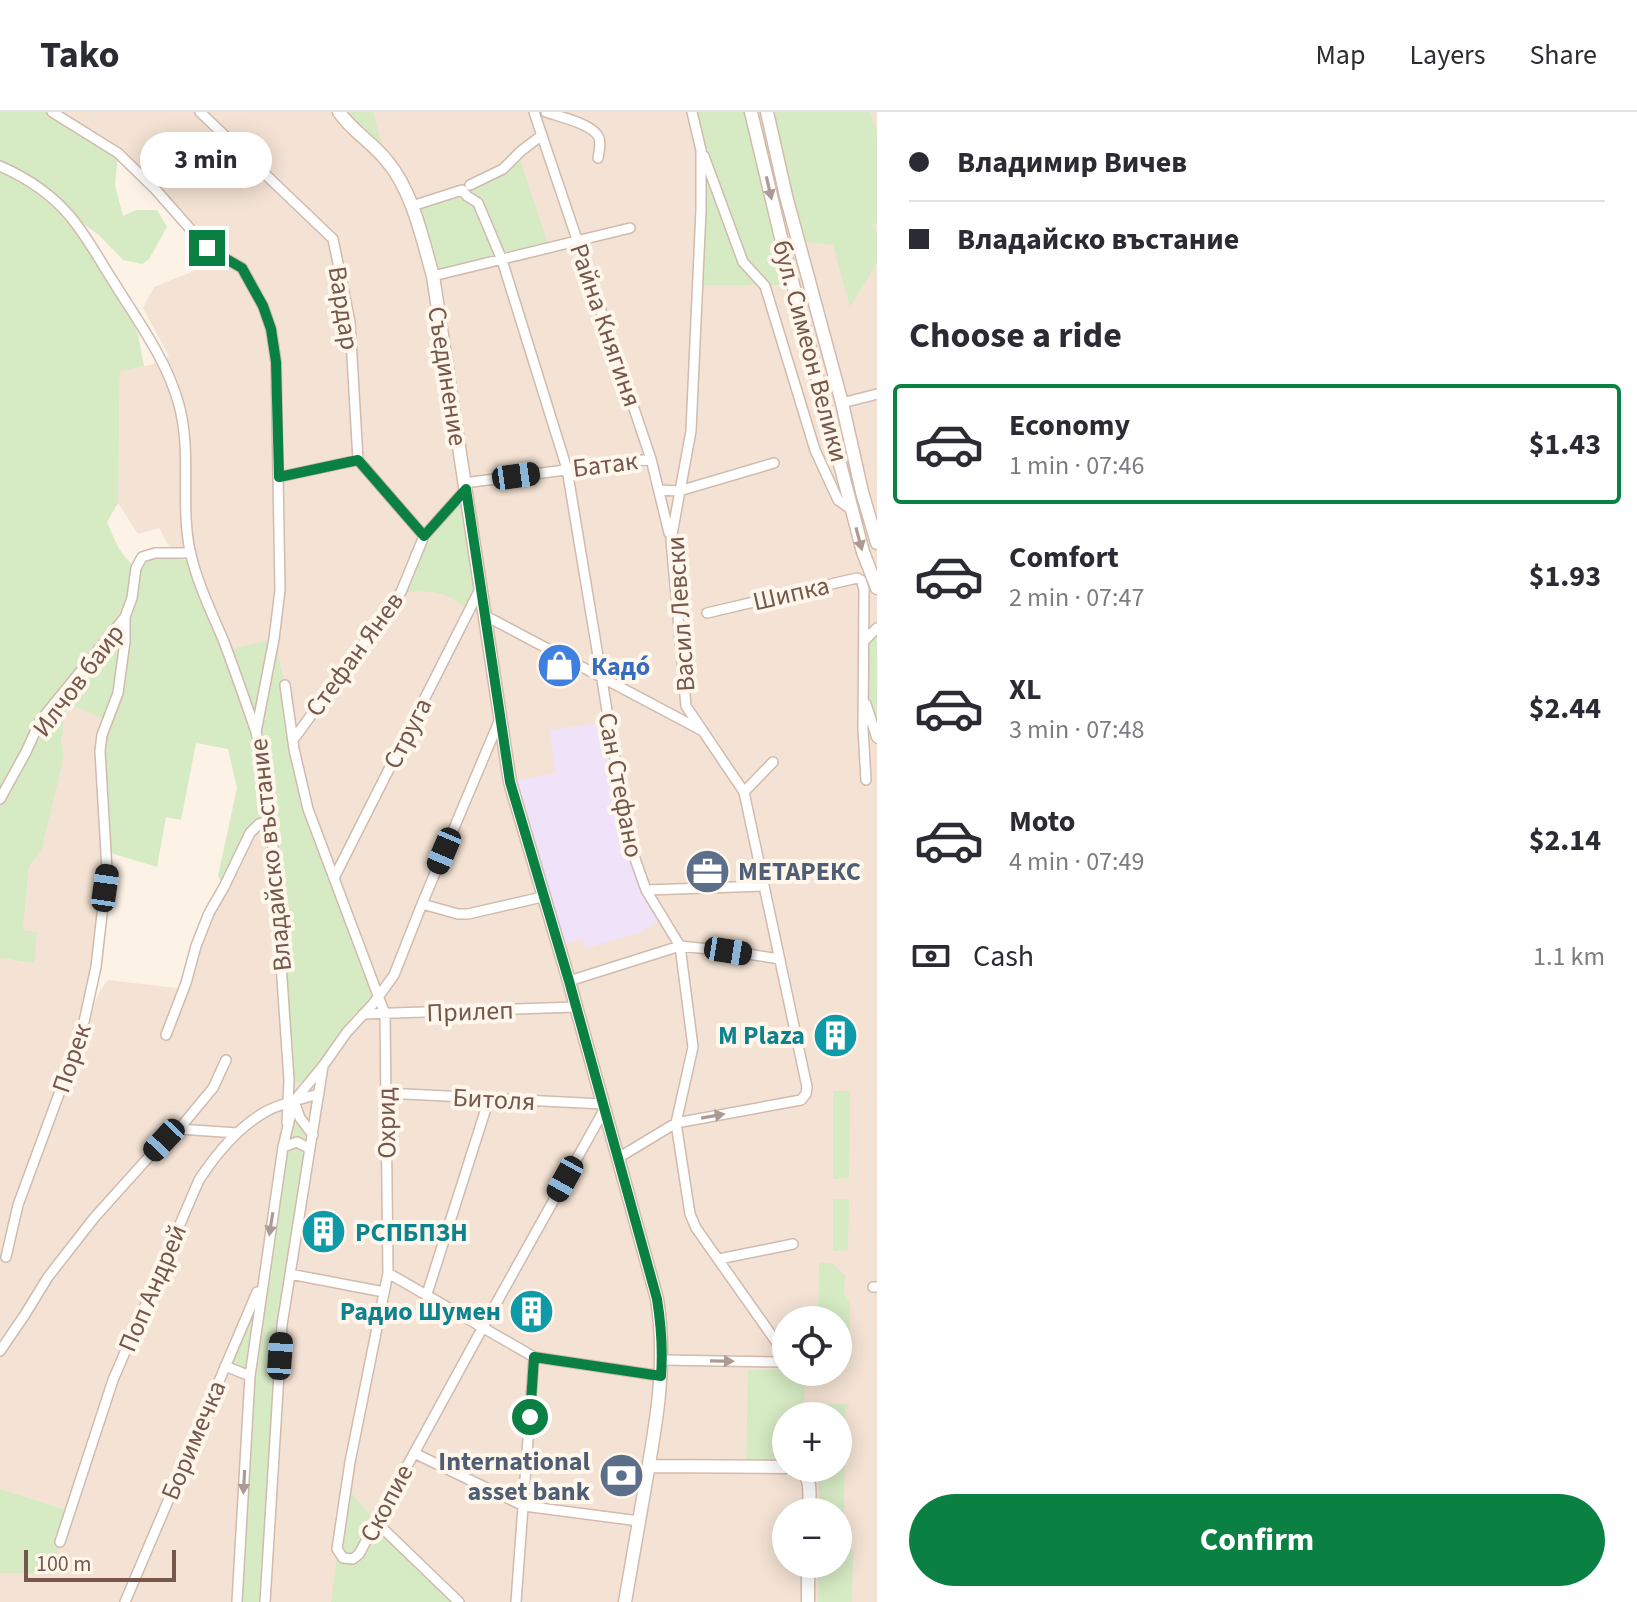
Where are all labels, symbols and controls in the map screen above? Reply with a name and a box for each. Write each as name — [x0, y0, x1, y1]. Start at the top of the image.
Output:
text: Tako — [40, 28, 120, 82]
text: Map — [1315, 35, 1365, 75]
text: Layers — [1409, 35, 1485, 75]
text: Share — [1529, 35, 1597, 75]
callout: 3 min — [141, 132, 273, 188]
text: 3 min — [174, 141, 238, 178]
text: Владимир Вичев — [957, 141, 1187, 184]
one-way arrow — [764, 175, 776, 200]
text: Владайско въстание — [957, 218, 1239, 261]
route end — [189, 230, 225, 266]
street label: бул. Симеон Велики — [763, 236, 858, 466]
street label: Райна Княгиня — [560, 238, 651, 412]
street label: Вардар — [319, 264, 368, 353]
street label: Съединение — [418, 304, 477, 448]
text: Choose a ride — [909, 310, 1122, 361]
text: Economy — [1009, 404, 1130, 447]
icon: car — [913, 408, 985, 480]
text: $1.43 — [1529, 423, 1601, 466]
street label: Батак — [570, 442, 640, 487]
text: 1 min · 07:46 — [1009, 447, 1144, 484]
car — [491, 461, 541, 491]
one-way arrow — [854, 527, 866, 552]
street label: Васил Левски — [657, 535, 704, 693]
text: Comfort — [1009, 536, 1119, 579]
icon: car — [913, 540, 985, 612]
text: $1.93 — [1529, 555, 1601, 598]
street label: Шипка — [749, 567, 833, 620]
text: 2 min · 07:47 — [1009, 579, 1144, 616]
street label: Стефан Янев — [296, 584, 412, 724]
street label: Илчов баир — [24, 616, 133, 744]
shop icon: Кадó — [536, 642, 584, 690]
place label: Кадó — [591, 648, 650, 685]
text: XL — [1009, 668, 1042, 711]
icon: car — [913, 672, 985, 744]
text: $2.44 — [1529, 687, 1601, 730]
street label: Струга — [374, 691, 441, 775]
street label: Сан Стефано — [588, 709, 653, 861]
text: 3 min · 07:48 — [1009, 711, 1144, 748]
street label: Владайско въстание — [240, 737, 301, 973]
text: Moto — [1009, 800, 1075, 843]
icon: car — [913, 804, 985, 876]
text: $2.14 — [1529, 819, 1601, 862]
car — [424, 824, 464, 878]
text: 4 min · 07:49 — [1009, 843, 1144, 880]
office icon: МЕТАРЕКС — [683, 847, 731, 895]
place label: МЕТАРЕКС — [738, 853, 861, 890]
car — [90, 863, 120, 913]
icon: cash — [909, 934, 953, 978]
car — [702, 935, 754, 967]
text: Cash — [973, 935, 1034, 978]
text: 1.1 km — [1533, 938, 1605, 975]
street label: Прилеп — [426, 991, 514, 1032]
building icon: M Plaza — [812, 1011, 860, 1059]
place label: M Plaza — [718, 1017, 805, 1054]
street label: Порек — [42, 1018, 101, 1098]
street label: Битоля — [452, 1079, 536, 1120]
street label: Охрид — [367, 1087, 406, 1159]
one-way arrow — [701, 1110, 726, 1122]
car — [139, 1114, 189, 1166]
car — [543, 1152, 587, 1206]
building icon: РСПБПЗН — [300, 1208, 348, 1256]
one-way arrow — [264, 1212, 277, 1237]
place label: РСПБПЗН — [355, 1214, 468, 1251]
street label: Поп Андрей — [109, 1219, 196, 1358]
building icon: Радио Шумен — [508, 1287, 556, 1335]
place label: Радио Шумен — [340, 1293, 501, 1330]
map controls — [772, 1306, 852, 1578]
button: locate — [772, 1306, 852, 1386]
car — [266, 1331, 294, 1381]
one-way arrow — [710, 1355, 735, 1367]
street label: Боримечка — [152, 1375, 235, 1506]
route start — [512, 1399, 548, 1435]
button: + — [772, 1402, 852, 1482]
place label: International asset bank — [438, 1443, 591, 1510]
bank icon: International asset bank — [597, 1452, 645, 1500]
street label: Скопие — [351, 1458, 422, 1549]
one-way arrow — [238, 1470, 251, 1495]
button: Confirm — [909, 1494, 1605, 1586]
button: − — [772, 1498, 852, 1578]
scale bar — [24, 1546, 176, 1582]
text: 100 m — [36, 1548, 91, 1580]

